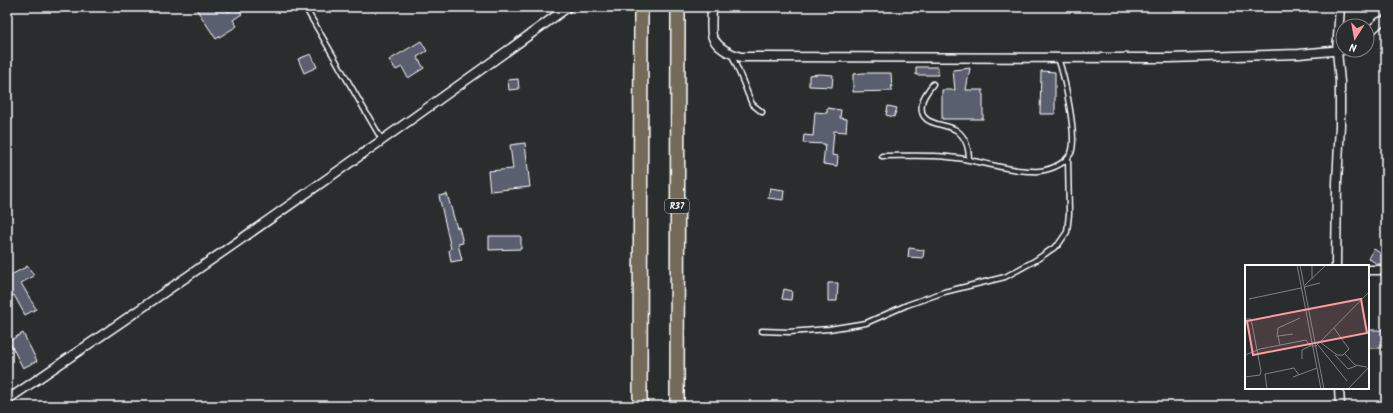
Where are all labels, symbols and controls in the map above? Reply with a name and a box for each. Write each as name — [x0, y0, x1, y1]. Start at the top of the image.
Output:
north arrow — [1335, 18, 1375, 58]
text: N — [1348, 37, 1358, 56]
road number: R37 — [665, 199, 689, 213]
inset map — [1245, 265, 1369, 389]

